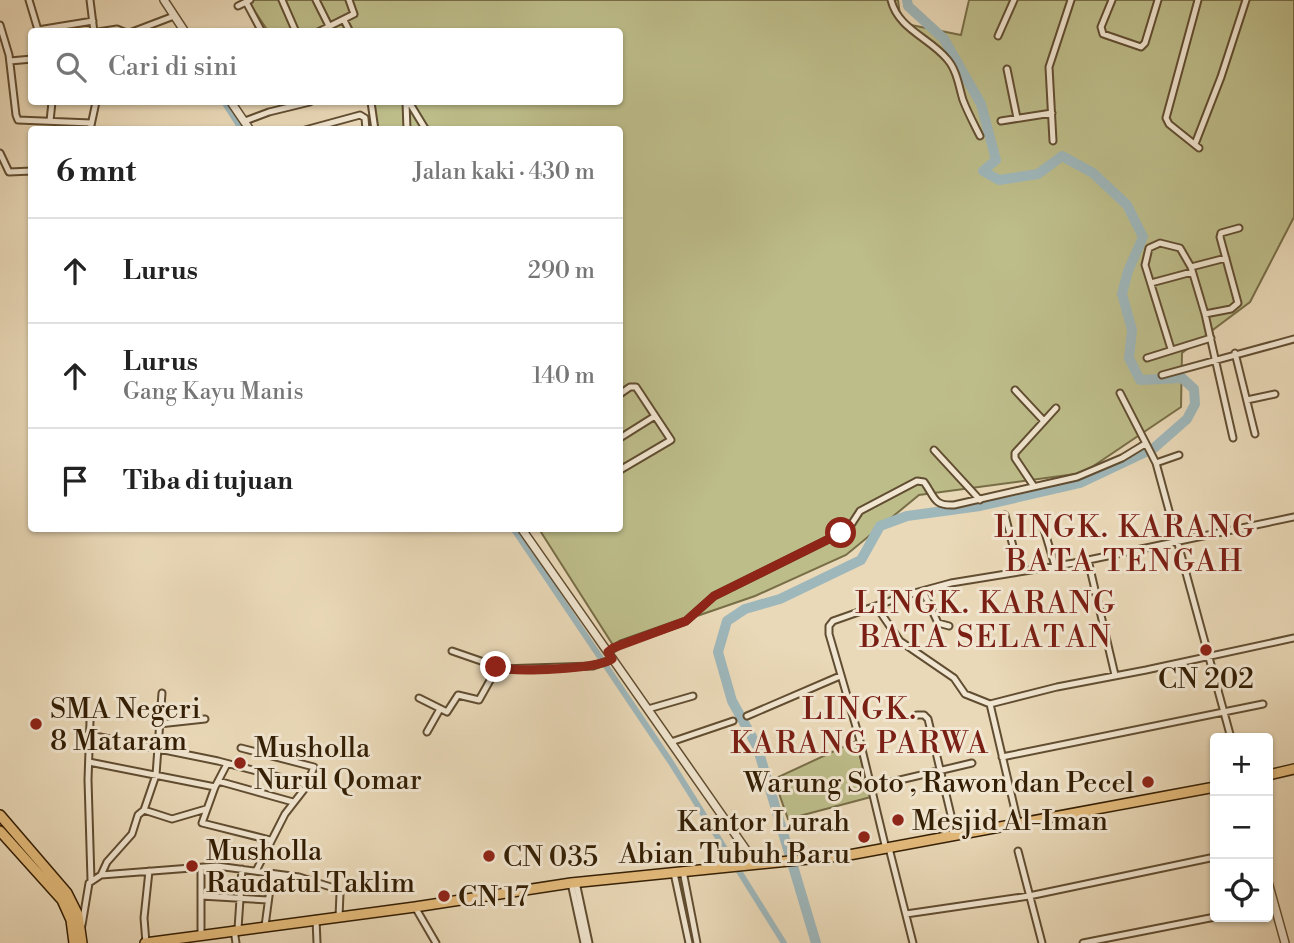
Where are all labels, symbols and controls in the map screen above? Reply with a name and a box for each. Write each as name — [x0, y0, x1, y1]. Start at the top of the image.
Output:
search box — [28, 28, 623, 105]
icon: search — [52, 48, 90, 86]
text: Cari di sini — [108, 51, 237, 83]
text: 6 mnt — [56, 153, 136, 191]
text: Jalan kaki · 430 m — [413, 158, 595, 186]
icon: ahead — [56, 252, 94, 290]
text: Lurus — [123, 255, 198, 287]
text: 290 m — [528, 257, 595, 285]
text: Lurus — [123, 346, 198, 378]
icon: ahead — [56, 357, 94, 395]
text: 140 m — [532, 362, 595, 390]
text: Gang Kayu Manis — [123, 378, 303, 406]
icon: arrive — [56, 462, 94, 500]
text: Tiba di tujuan — [123, 465, 293, 497]
district label: LINGK. KARANG BATA TENGAH — [994, 509, 1256, 581]
route start — [825, 517, 856, 548]
district label: LINGK. KARANG BATA SELATAN — [855, 585, 1117, 657]
marker: CN 202 — [1198, 642, 1214, 658]
route end — [480, 651, 511, 682]
place label: CN 202 — [1158, 662, 1254, 697]
district label: LINGK. KARANG PARWA — [730, 691, 990, 763]
place label: SMA Negeri 8 Mataram — [50, 692, 201, 759]
marker: SMA Negeri 8 Mataram — [28, 716, 44, 732]
place label: Musholla Nurul Qomar — [254, 731, 422, 798]
map controls — [1210, 733, 1273, 922]
button: + — [1210, 733, 1273, 796]
marker: Musholla Nurul Qomar — [232, 755, 248, 771]
place label: Warung Soto , Rawon dan Pecel — [743, 766, 1134, 801]
marker: Warung Soto , Rawon dan Pecel — [1140, 774, 1156, 790]
button: − — [1210, 796, 1273, 859]
place label: Mesjid Al-Iman — [912, 804, 1108, 839]
place label: Kantor Lurah Abian Tubuh Baru — [618, 805, 850, 872]
marker: Mesjid Al-Iman — [890, 812, 906, 828]
marker: Kantor Lurah Abian Tubuh Baru — [856, 829, 872, 845]
place label: Musholla Raudatul Taklim — [206, 834, 415, 901]
place label: CN 035 — [503, 840, 598, 875]
marker: CN 035 — [481, 848, 497, 864]
marker: Musholla Raudatul Taklim — [184, 858, 200, 874]
button: locate — [1210, 859, 1273, 922]
place label: CN 17 — [458, 880, 529, 915]
marker: CN 17 — [436, 888, 452, 904]

